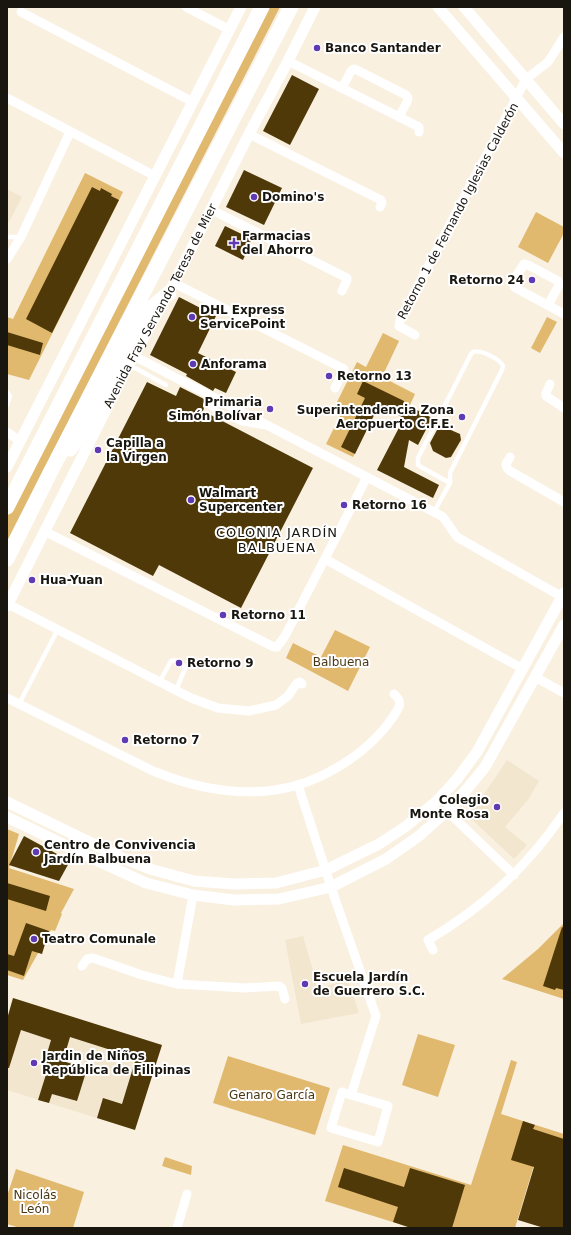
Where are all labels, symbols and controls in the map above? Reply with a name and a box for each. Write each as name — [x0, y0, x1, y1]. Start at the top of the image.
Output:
place label: Banco Santander — [325, 41, 441, 55]
marker: Banco Santander — [312, 43, 322, 53]
street label: Retorno 1 de Fernando Iglesias Calderón — [395, 100, 521, 322]
place label: Domino's — [262, 190, 324, 204]
marker: Domino's — [249, 192, 259, 202]
street label: Avenida Fray Servando Teresa de Mier — [101, 201, 220, 410]
place label: Farmacias del Ahorro — [242, 229, 313, 257]
marker: Farmacias del Ahorro — [229, 238, 239, 248]
place label: Retorno 24 — [449, 273, 524, 287]
marker: Retorno 24 — [527, 275, 537, 285]
place label: DHL Express ServicePoint — [200, 303, 286, 331]
marker: DHL Express ServicePoint — [187, 312, 197, 322]
place label: Anforama — [201, 357, 267, 371]
marker: Anforama — [188, 359, 198, 369]
place label: Retorno 13 — [337, 369, 412, 383]
marker: Retorno 13 — [324, 371, 334, 381]
place label: Primaria Simón Bolívar — [168, 395, 262, 423]
place label: Superintendencia Zona Aeropuerto C.F.E. — [297, 403, 454, 431]
marker: Primaria Simón Bolívar — [265, 404, 275, 414]
marker: Superintendencia Zona Aeropuerto C.F.E. — [457, 412, 467, 422]
place label: Capilla a la Virgen — [106, 436, 167, 464]
marker: Capilla a la Virgen — [93, 445, 103, 455]
place label: Walmart Supercenter — [199, 486, 283, 514]
marker: Walmart Supercenter — [186, 495, 196, 505]
place label: Retorno 16 — [352, 498, 427, 512]
marker: Retorno 16 — [339, 500, 349, 510]
district label: COLONIA JARDÍN BALBUENA — [216, 525, 338, 555]
place label: Hua-Yuan — [40, 573, 103, 587]
marker: Hua-Yuan — [27, 575, 37, 585]
place label: Retorno 11 — [231, 608, 306, 622]
marker: Retorno 11 — [218, 610, 228, 620]
park label: Balbuena — [313, 655, 369, 669]
place label: Retorno 9 — [187, 656, 254, 670]
marker: Retorno 9 — [174, 658, 184, 668]
place label: Retorno 7 — [133, 733, 200, 747]
marker: Retorno 7 — [120, 735, 130, 745]
place label: Colegio Monte Rosa — [409, 793, 489, 821]
marker: Colegio Monte Rosa — [492, 802, 502, 812]
place label: Centro de Convivencia Jardín Balbuena — [43, 838, 196, 866]
marker: Centro de Convivencia Jardín Balbuena — [31, 847, 41, 857]
place label: Teatro Comunale — [42, 932, 156, 946]
marker: Teatro Comunale — [29, 934, 39, 944]
place label: Escuela Jardín de Guerrero S.C. — [313, 970, 425, 998]
marker: Escuela Jardín de Guerrero S.C. — [300, 979, 310, 989]
place label: Jardin de Niños República de Filipinas — [41, 1049, 191, 1077]
marker: Jardin de Niños República de Filipinas — [29, 1058, 39, 1068]
park label: Genaro García — [229, 1088, 315, 1102]
park label: Nicolás León — [13, 1188, 57, 1216]

